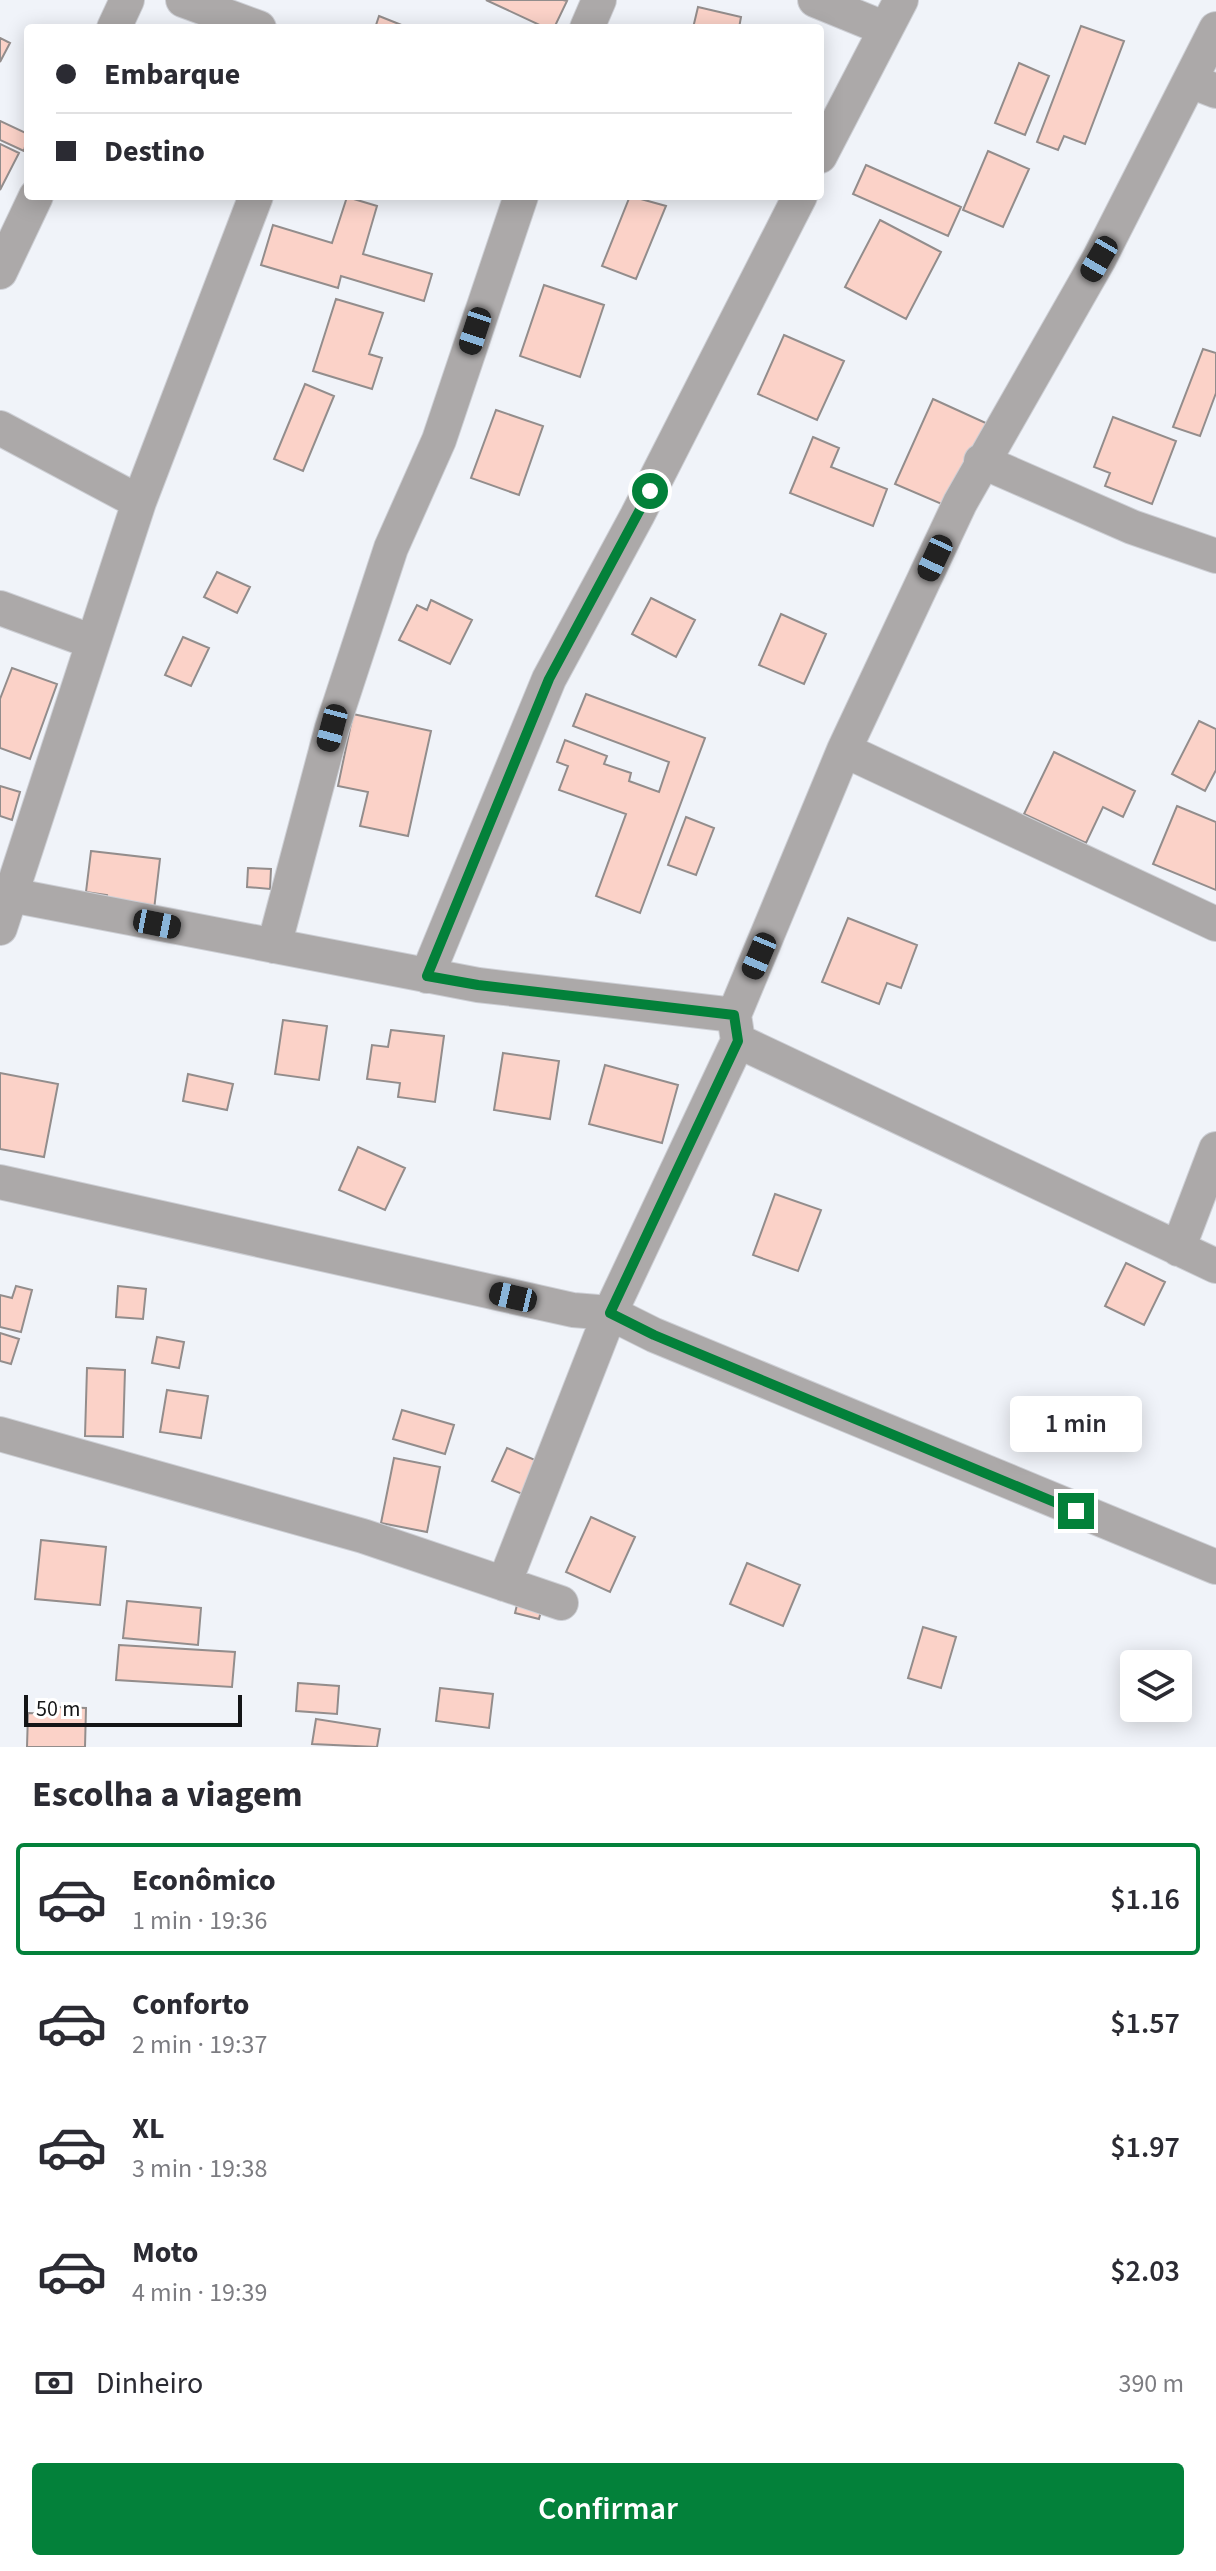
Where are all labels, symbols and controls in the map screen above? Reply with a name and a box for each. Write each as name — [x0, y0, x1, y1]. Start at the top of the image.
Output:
text: Embarque — [104, 53, 240, 96]
text: Destino — [104, 130, 205, 173]
car — [1077, 232, 1121, 286]
car — [456, 304, 494, 358]
route start — [632, 473, 668, 509]
car — [914, 531, 956, 585]
car — [314, 702, 350, 754]
car — [131, 908, 183, 940]
car — [739, 929, 779, 983]
car — [487, 1280, 539, 1314]
callout: 1 min — [1010, 1395, 1142, 1451]
text: 1 min — [1045, 1405, 1107, 1442]
route end — [1058, 1493, 1094, 1529]
map controls — [1120, 1650, 1192, 1722]
button: layers — [1120, 1650, 1192, 1722]
scale bar — [24, 1691, 242, 1727]
text: 50 m — [36, 1693, 81, 1725]
text: Escolha a viagem — [32, 1769, 303, 1820]
text: Econômico — [132, 1859, 276, 1902]
icon: car — [36, 1863, 108, 1935]
text: $1.16 — [1110, 1878, 1180, 1921]
text: 1 min · 19:36 — [132, 1902, 267, 1939]
text: Conforto — [132, 1983, 249, 2026]
icon: car — [36, 1987, 108, 2059]
text: $1.57 — [1110, 2002, 1180, 2045]
text: 2 min · 19:37 — [132, 2026, 267, 2063]
text: XL — [132, 2107, 165, 2150]
icon: car — [36, 2111, 108, 2183]
text: $1.97 — [1110, 2126, 1180, 2169]
text: 3 min · 19:38 — [132, 2150, 267, 2187]
text: Moto — [132, 2231, 198, 2274]
icon: car — [36, 2235, 108, 2307]
text: $2.03 — [1110, 2250, 1180, 2293]
text: 4 min · 19:39 — [132, 2274, 267, 2311]
icon: cash — [32, 2361, 76, 2405]
text: Dinheiro — [96, 2362, 203, 2405]
text: 390 m — [1118, 2365, 1184, 2402]
button: Confirmar — [32, 2463, 1184, 2555]

